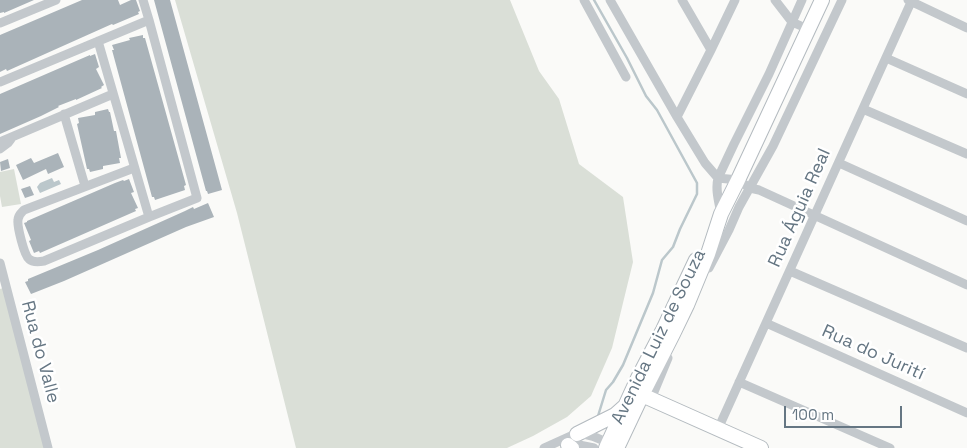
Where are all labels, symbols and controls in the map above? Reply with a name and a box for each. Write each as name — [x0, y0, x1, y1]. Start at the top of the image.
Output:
street label: Rua Águia Real — [764, 145, 836, 271]
street label: Avenida Luiz de Souza — [607, 246, 711, 428]
street label: Rua do Valle — [16, 298, 64, 406]
street label: Rua do Jurití — [818, 321, 928, 385]
scale bar — [787, 396, 904, 428]
text: 100 m — [792, 405, 834, 424]

